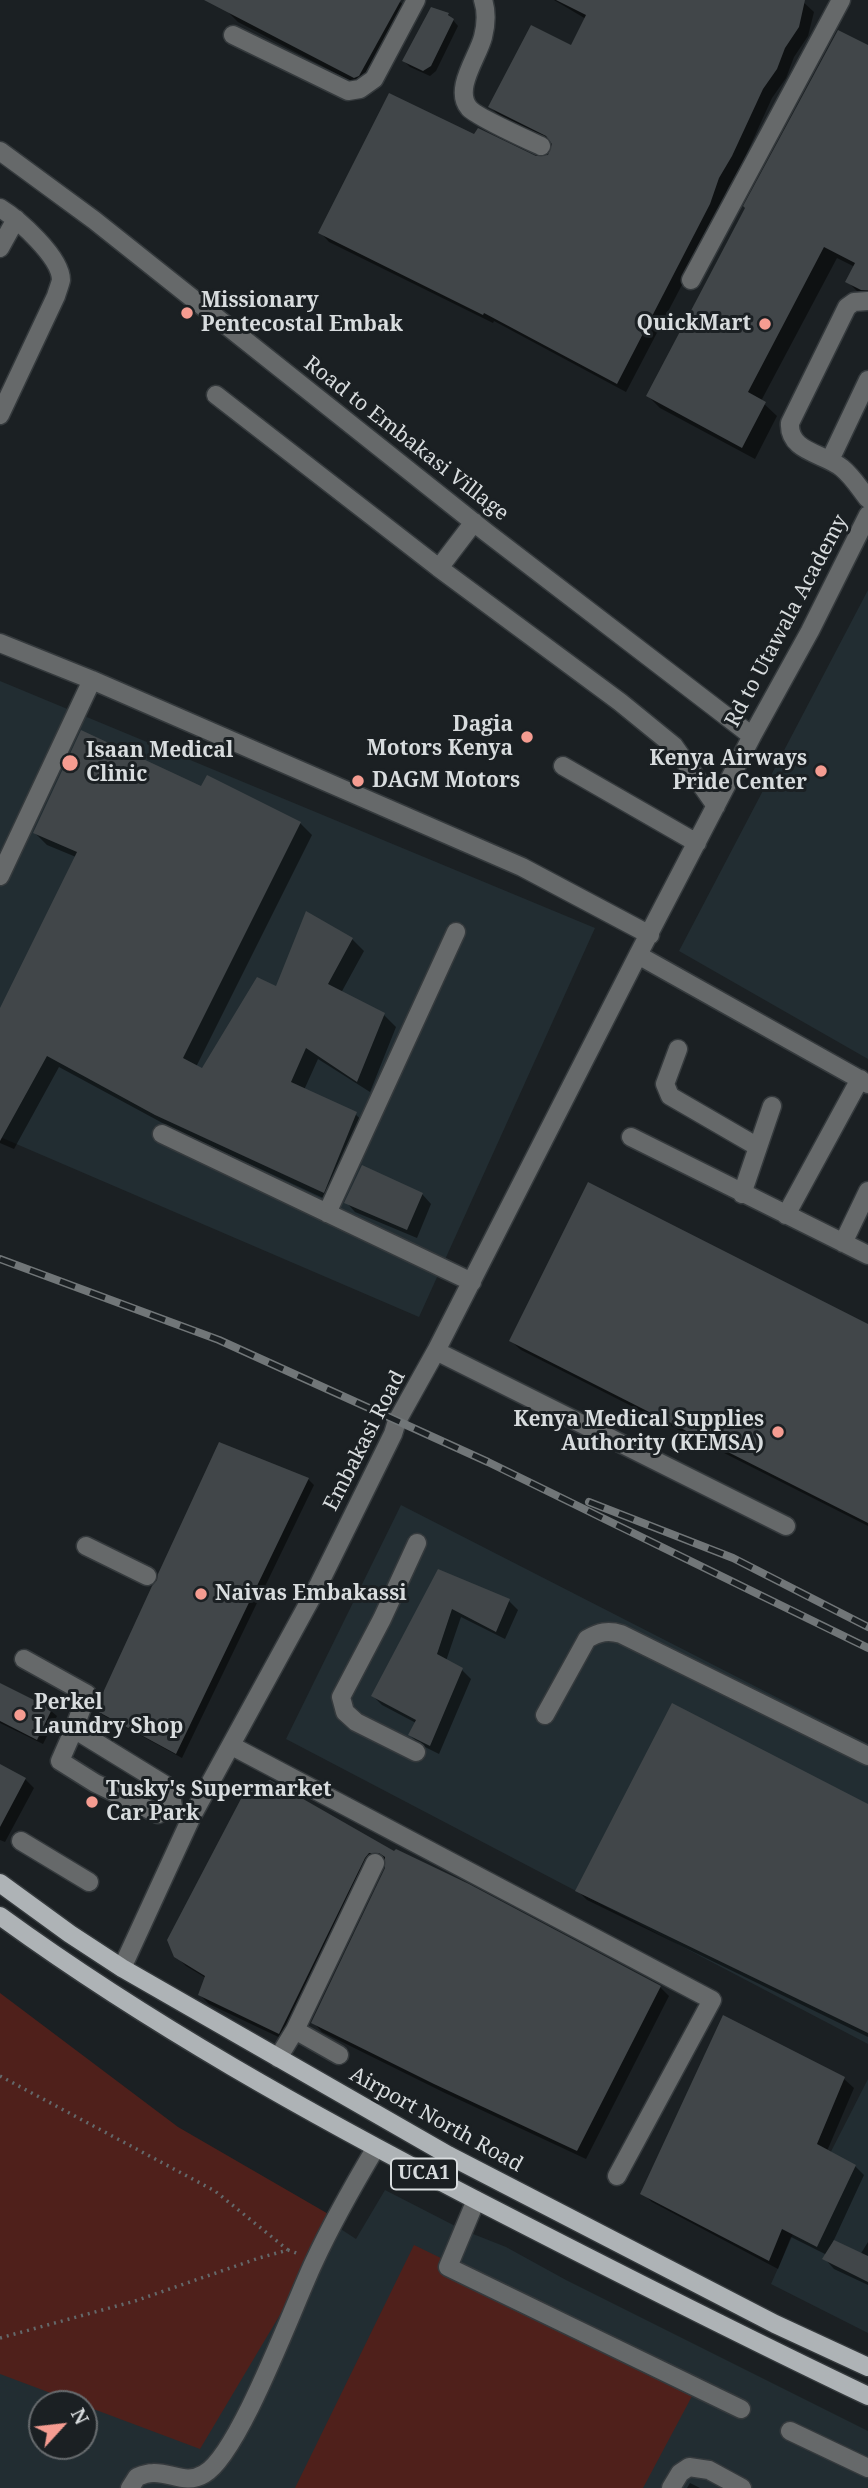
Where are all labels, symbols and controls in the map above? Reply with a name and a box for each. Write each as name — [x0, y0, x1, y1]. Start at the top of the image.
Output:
place label: Missionary Pentecostal Embak — [201, 288, 403, 338]
marker: Missionary Pentecostal Embak — [179, 305, 195, 321]
place label: QuickMart — [637, 311, 751, 337]
marker: QuickMart — [757, 316, 773, 332]
street label: Road to Embakasi Village — [299, 351, 513, 527]
street label: Rd to Utawala Academy — [720, 510, 854, 732]
place label: Dagia Motors Kenya — [367, 712, 513, 762]
marker: Dagia Motors Kenya — [519, 729, 535, 745]
place label: Isaan Medical Clinic — [86, 738, 233, 788]
place label: Kenya Airways Pride Center — [650, 746, 807, 796]
marker: Isaan Medical Clinic — [60, 753, 80, 773]
marker: Kenya Airways Pride Center — [813, 763, 829, 779]
place label: DAGM Motors — [372, 768, 520, 794]
marker: DAGM Motors — [350, 773, 366, 789]
street label: Embakasi Road — [319, 1367, 411, 1515]
place label: Kenya Medical Supplies Authority (KEMSA) — [513, 1407, 764, 1457]
marker: Kenya Medical Supplies Authority (KEMSA) — [770, 1424, 786, 1440]
place label: Naivas Embakassi — [215, 1581, 407, 1607]
marker: Naivas Embakassi — [193, 1586, 209, 1602]
place label: Perkel Laundry Shop — [34, 1690, 183, 1740]
marker: Perkel Laundry Shop — [12, 1707, 28, 1723]
place label: Tusky's Supermarket Car Park — [106, 1777, 331, 1827]
marker: Tusky's Supermarket Car Park — [84, 1794, 100, 1810]
street label: Airport North Road — [345, 2062, 527, 2178]
road number: UCA1 — [391, 2158, 457, 2190]
north arrow — [28, 2390, 98, 2460]
text: N — [65, 2404, 95, 2429]

